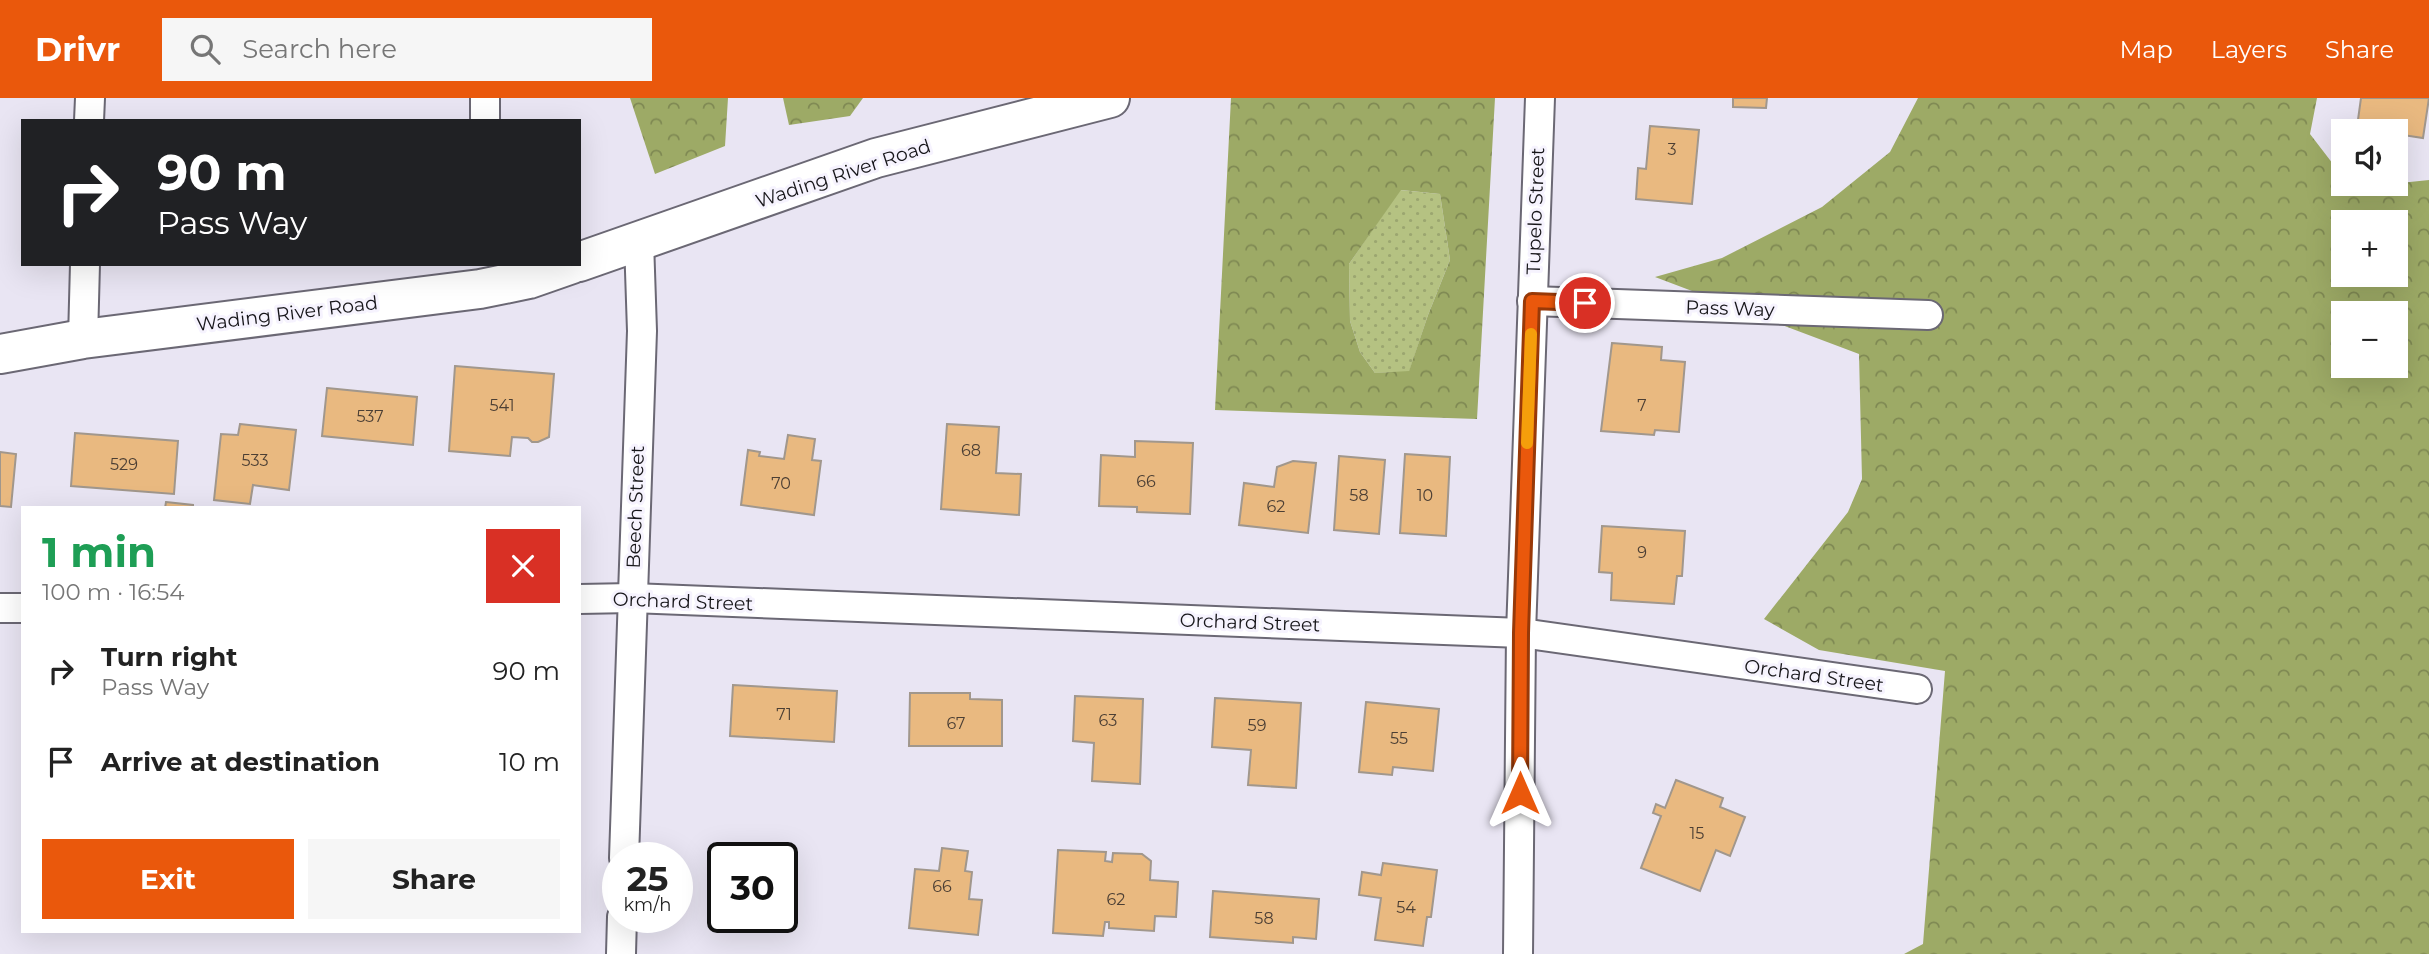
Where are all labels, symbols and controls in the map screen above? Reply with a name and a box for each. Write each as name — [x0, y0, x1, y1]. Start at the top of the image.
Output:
search box — [162, 18, 652, 81]
text: Drivr — [35, 29, 120, 69]
icon: search — [186, 30, 224, 68]
text: Search here — [242, 33, 397, 65]
text: Map — [2119, 35, 2173, 64]
text: Layers — [2211, 35, 2287, 64]
text: Share — [2325, 35, 2394, 64]
map controls — [2331, 119, 2408, 378]
button: sound — [2331, 119, 2408, 196]
street label: Wading River Road — [753, 134, 934, 213]
house number: 3 — [1667, 140, 1677, 159]
text: 90 m — [157, 143, 287, 202]
icon: right — [42, 147, 133, 238]
street label: Tupelo Street — [1522, 147, 1549, 275]
text: Pass Way — [157, 203, 307, 242]
button: + — [2331, 210, 2408, 287]
pin — [1555, 273, 1615, 333]
icon: arrive — [1566, 284, 1604, 322]
street label: Wading River Road — [195, 291, 379, 336]
street label: Pass Way — [1685, 295, 1776, 322]
button: − — [2331, 301, 2408, 378]
house number: 541 — [489, 396, 515, 415]
house number: 7 — [1637, 396, 1647, 415]
house number: 537 — [356, 407, 384, 426]
house number: 68 — [961, 441, 981, 460]
street label: Beech Street — [622, 445, 649, 569]
house number: 533 — [242, 451, 268, 470]
house number: 529 — [110, 455, 138, 474]
house number: 66 — [1136, 472, 1156, 491]
house number: 70 — [771, 474, 791, 493]
house number: 58 — [1349, 486, 1369, 505]
house number: 10 — [1417, 486, 1433, 505]
house number: 62 — [1267, 497, 1285, 516]
text: 1 min — [42, 526, 156, 578]
button: close — [486, 529, 560, 603]
house number: 9 — [1637, 543, 1647, 562]
text: 100 m · 16:54 — [42, 578, 184, 606]
street label: Orchard Street — [612, 588, 754, 615]
street label: Orchard Street — [1179, 609, 1321, 636]
text: Turn right — [101, 641, 237, 673]
icon: right — [42, 652, 80, 690]
street label: Orchard Street — [1743, 654, 1885, 697]
text: 90 m — [493, 655, 560, 687]
text: Pass Way — [101, 673, 209, 701]
house number: 71 — [776, 705, 792, 724]
house number: 63 — [1099, 711, 1117, 730]
house number: 67 — [946, 714, 966, 733]
house number: 59 — [1248, 716, 1266, 735]
house number: 55 — [1390, 729, 1408, 748]
icon: arrive — [42, 743, 80, 781]
text: Arrive at destination — [101, 746, 380, 778]
text: 10 m — [499, 746, 560, 778]
position arrow — [1483, 756, 1557, 830]
house number: 15 — [1690, 824, 1704, 843]
button: Exit — [42, 839, 294, 919]
button: Share — [308, 839, 560, 919]
speed limit sign: 30 — [707, 842, 798, 933]
text: 25 — [627, 857, 668, 900]
house number: 66 — [932, 877, 952, 896]
house number: 62 — [1107, 890, 1125, 909]
text: km/h — [623, 894, 672, 916]
house number: 54 — [1396, 898, 1416, 917]
house number: 58 — [1254, 909, 1274, 928]

